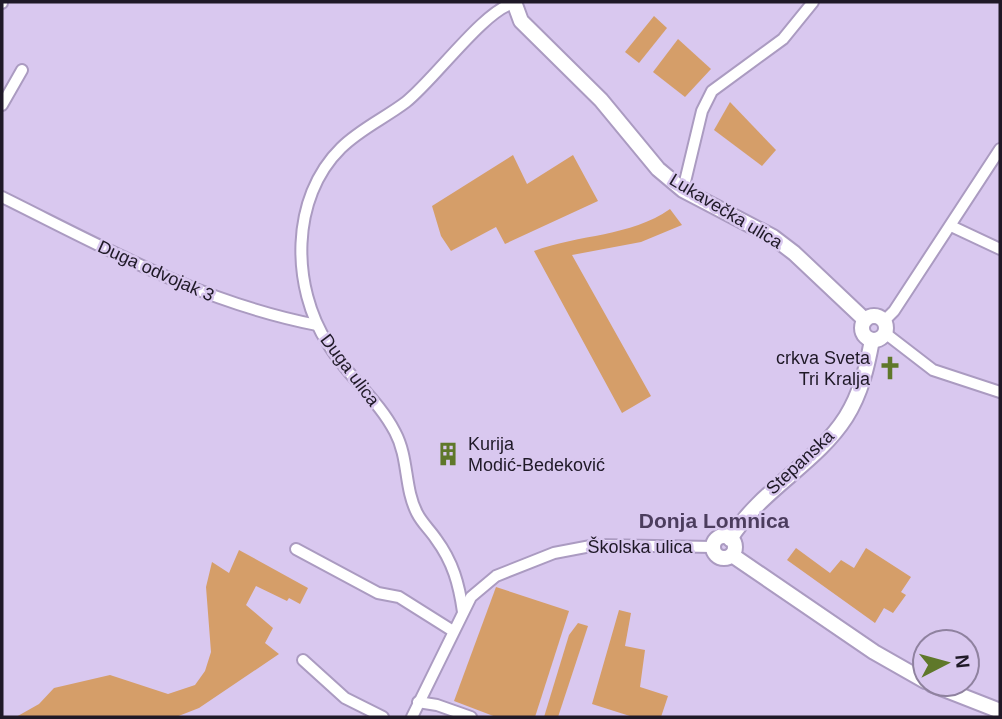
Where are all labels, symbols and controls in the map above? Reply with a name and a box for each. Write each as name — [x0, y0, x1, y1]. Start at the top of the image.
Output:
street label: Lukavečka ulica — [666, 169, 787, 253]
street label: Duga odvojak 3 — [95, 236, 217, 306]
street label: Duga ulica — [316, 330, 384, 411]
place label: crkva Sveta Tri Kralja — [776, 348, 871, 389]
church icon: crkva Sveta Tri Kralja — [876, 354, 904, 382]
street label: Stepanska — [762, 425, 839, 498]
place label: Kurija Modić-Bedeković — [468, 434, 605, 475]
building icon: Kurija Modić-Bedeković — [434, 440, 462, 468]
district label: Donja Lomnica — [639, 509, 790, 532]
street label: Školska ulica — [587, 536, 694, 557]
north arrow — [911, 628, 981, 698]
text: N — [951, 653, 974, 669]

